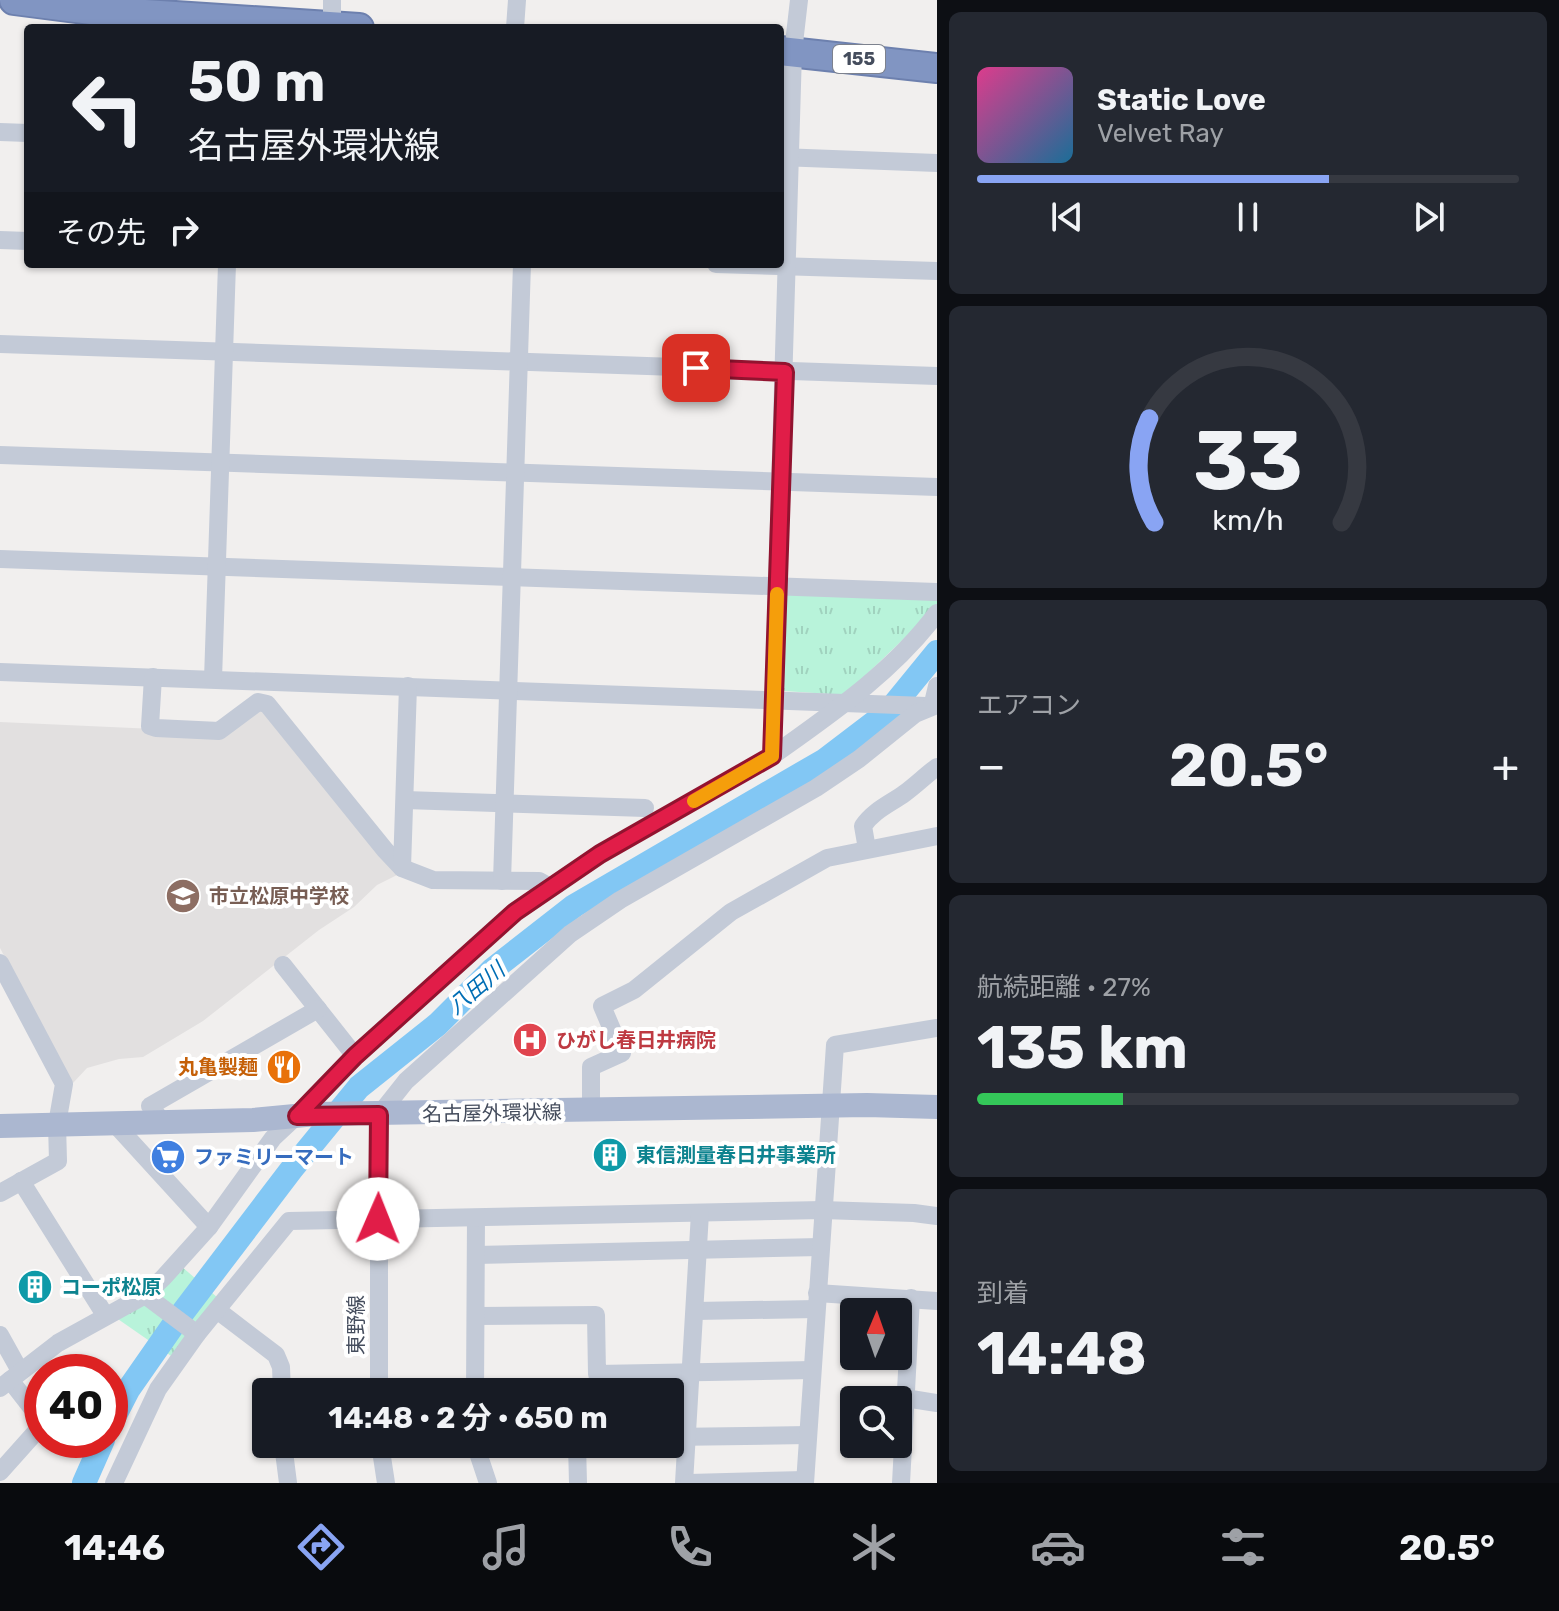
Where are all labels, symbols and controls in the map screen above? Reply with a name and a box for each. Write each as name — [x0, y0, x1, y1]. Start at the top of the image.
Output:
road number: 155 — [833, 45, 885, 73]
text: 50 m — [188, 49, 325, 115]
icon: left — [56, 56, 160, 160]
text: Static Love — [1097, 82, 1266, 118]
text: Velvet Ray — [1097, 118, 1224, 149]
text: 名古屋外環状線 — [188, 124, 440, 167]
icon: previous — [1045, 195, 1089, 239]
icon: pause — [1226, 195, 1270, 239]
icon: next — [1407, 195, 1451, 239]
icon: right — [162, 208, 206, 252]
text: その先 — [56, 215, 146, 251]
pin — [662, 334, 730, 402]
icon: arrive — [674, 346, 718, 390]
text: 33 — [1193, 411, 1303, 510]
text: km/h — [1212, 503, 1284, 537]
text: エアコン — [977, 690, 1081, 721]
text: 20.5° — [1169, 730, 1329, 801]
text: − — [977, 740, 1006, 792]
text: + — [1492, 740, 1519, 792]
school or university icon: 市立松原中学校 — [164, 877, 202, 915]
place label: 市立松原中学校 — [209, 884, 349, 908]
water label: 八田川 — [442, 956, 512, 1020]
text: 航続距離 · 27% — [977, 972, 1151, 1003]
text: 135 km — [977, 1012, 1188, 1083]
hospital icon: ひがし春日井病院 — [511, 1021, 549, 1059]
place label: ひがし春日井病院 — [556, 1028, 716, 1052]
restaurant icon: 丸亀製麺 — [265, 1048, 303, 1086]
place label: 丸亀製麺 — [178, 1055, 258, 1079]
street label: 名古屋外環状線 — [422, 1100, 562, 1126]
building icon: 東信測量春日井事業所 — [591, 1136, 629, 1174]
supermarket icon: ファミリーマート — [149, 1138, 187, 1176]
place label: 東信測量春日井事業所 — [636, 1143, 836, 1167]
place label: ファミリーマート — [194, 1145, 354, 1169]
position arrow — [336, 1177, 420, 1261]
building icon: コーポ松原 — [16, 1268, 54, 1306]
place label: コーポ松原 — [61, 1275, 161, 1299]
text: 到着 — [977, 1278, 1029, 1309]
street label: 東野線 — [344, 1295, 368, 1355]
north arrow — [840, 1298, 912, 1370]
map controls — [840, 1298, 912, 1458]
text: 14:48 — [977, 1318, 1147, 1389]
speed limit sign: 40 — [24, 1354, 128, 1458]
button: search — [840, 1386, 912, 1458]
text: 14:48 · 2 分 · 650 m — [328, 1400, 608, 1436]
icon: directions — [293, 1519, 349, 1575]
icon: music — [478, 1519, 534, 1575]
icon: phone — [662, 1519, 718, 1575]
icon: climate — [846, 1519, 902, 1575]
icon: car — [1030, 1519, 1086, 1575]
icon: filters — [1215, 1519, 1271, 1575]
text: 14:46 — [64, 1526, 165, 1569]
text: 20.5° — [1399, 1526, 1495, 1569]

